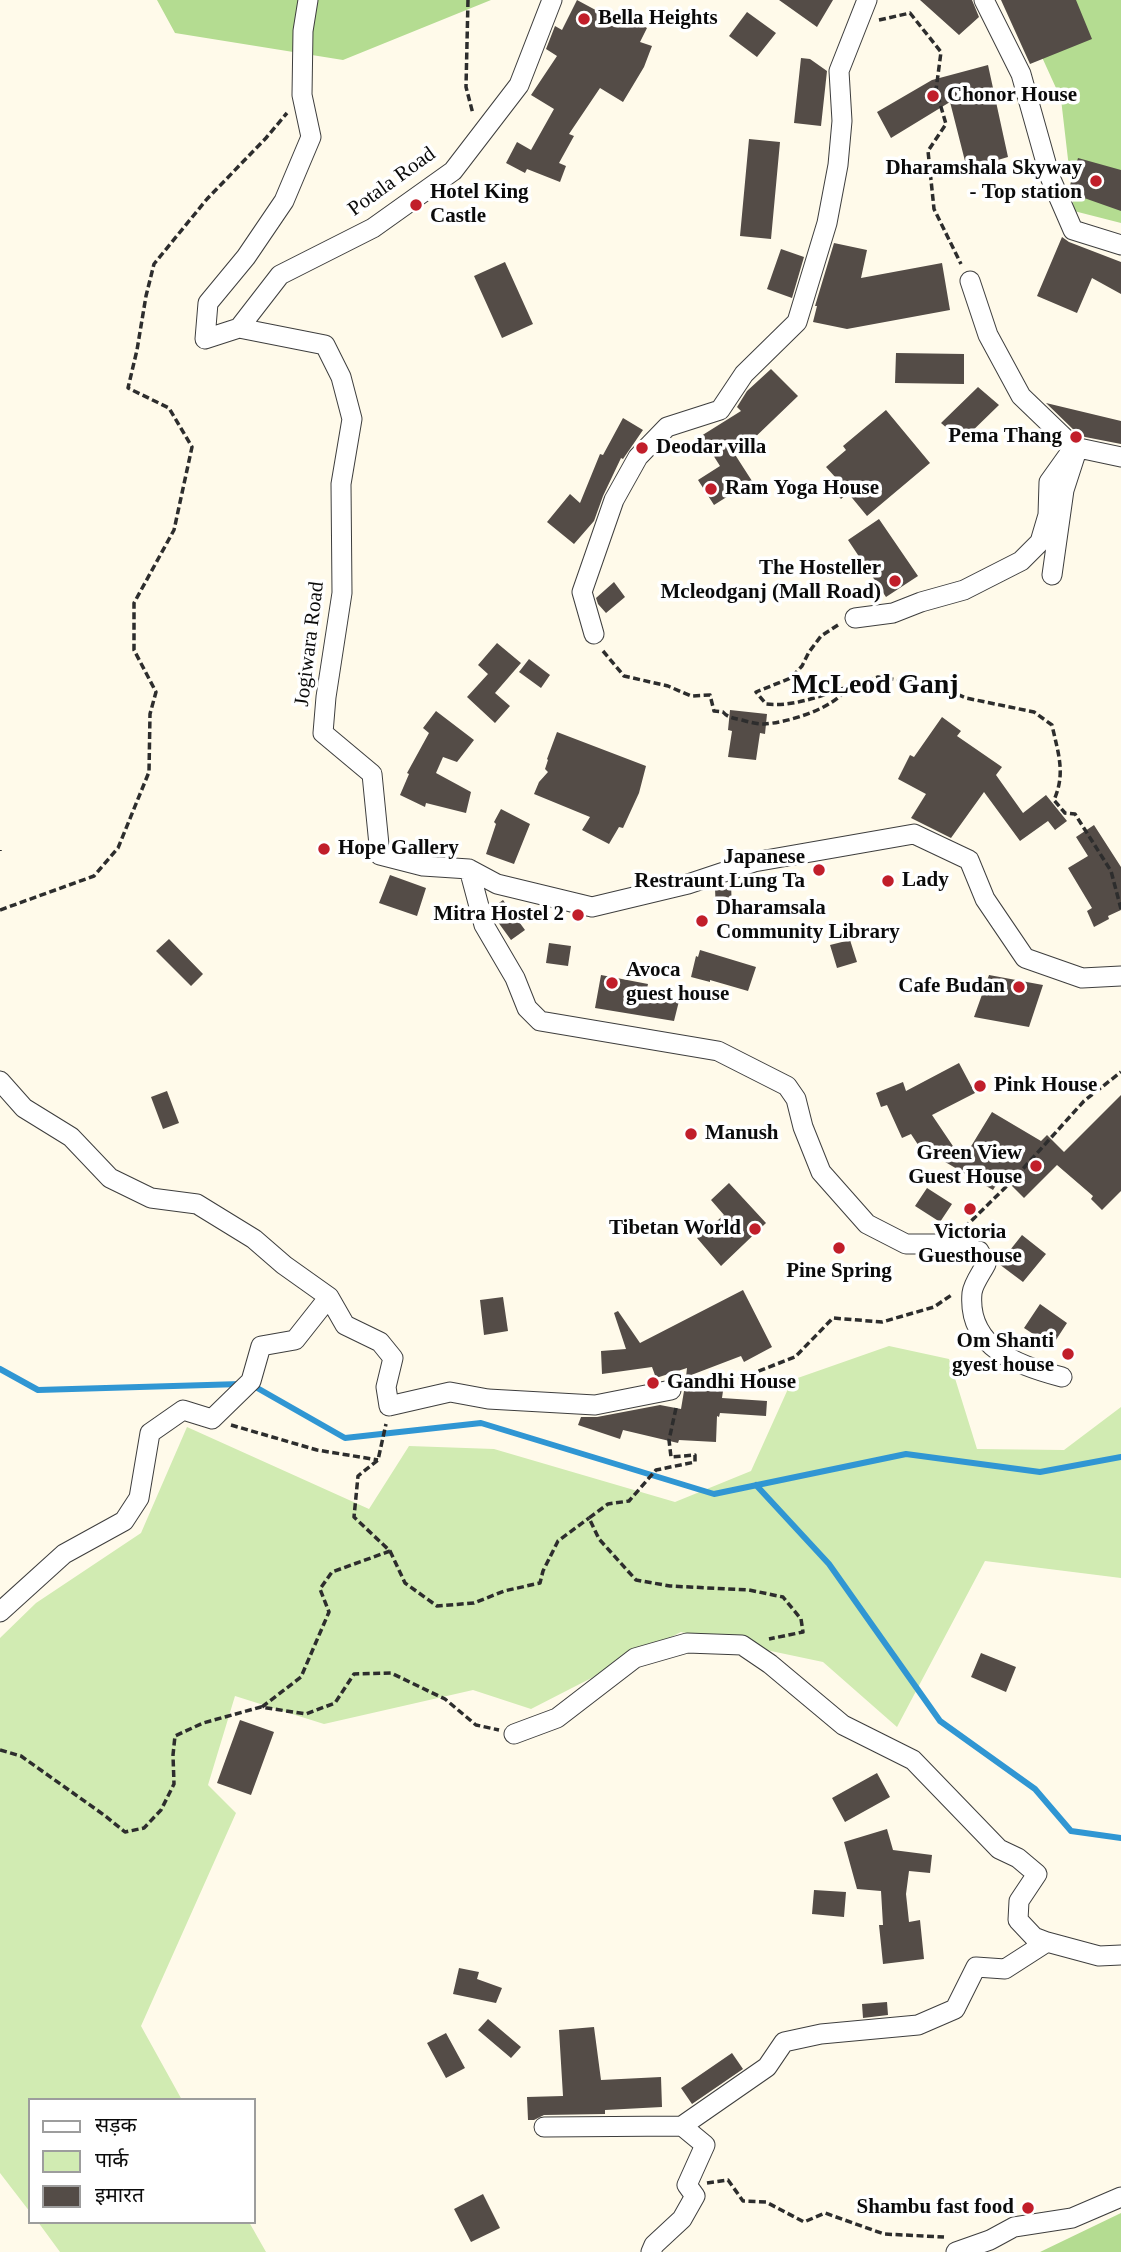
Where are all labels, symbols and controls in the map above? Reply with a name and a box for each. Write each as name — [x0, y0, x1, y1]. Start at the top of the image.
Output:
place label: Bella Heights — [598, 6, 736, 32]
marker: Bella Heights — [576, 11, 592, 27]
place label: Chonor House — [947, 83, 1095, 109]
marker: Chonor House — [925, 88, 941, 104]
street label: Potala Road — [337, 137, 447, 227]
place label: Dharamshala Skyway - Top station — [858, 156, 1082, 206]
marker: Dharamshala Skyway - Top station — [1088, 173, 1104, 189]
place label: Hotel King Castle — [430, 180, 539, 230]
marker: Hotel King Castle — [408, 197, 424, 213]
place label: Pema Thang — [933, 424, 1062, 450]
marker: Pema Thang — [1068, 429, 1084, 445]
place label: Deodar villa — [656, 435, 781, 461]
marker: Deodar villa — [634, 440, 650, 456]
place label: Ram Yoga House — [725, 476, 900, 502]
marker: Ram Yoga House — [703, 481, 719, 497]
place label: The Hosteller Mcleodganj (Mall Road) — [634, 556, 881, 606]
street label: Jogiwara Road — [289, 572, 331, 716]
marker: The Hosteller Mcleodganj (Mall Road) — [887, 573, 903, 589]
district label: McLeod Ganj — [785, 669, 965, 703]
place label: Hope Gallery — [338, 836, 473, 862]
marker: Hope Gallery — [316, 841, 332, 857]
place label: Japanese Restraunt Lung Ta — [615, 845, 805, 895]
marker: Japanese Restraunt Lung Ta — [811, 862, 827, 878]
place label: Lady — [902, 868, 952, 894]
marker: Lady — [880, 873, 896, 889]
place label: Dharamsala Community Library — [716, 896, 918, 946]
place label: Mitra Hostel 2 — [418, 902, 564, 928]
marker: Mitra Hostel 2 — [570, 907, 586, 923]
marker: Dharamsala Community Library — [694, 913, 710, 929]
place label: Avoca guest house — [626, 958, 754, 1008]
place label: Cafe Budan — [886, 974, 1005, 1000]
marker: Avoca guest house — [604, 975, 620, 991]
marker: Cafe Budan — [1011, 979, 1027, 995]
place label: Pink House — [994, 1073, 1111, 1099]
marker: Pink House — [972, 1078, 988, 1094]
place label: Manush — [705, 1121, 789, 1147]
marker: Manush — [683, 1126, 699, 1142]
place label: Green View Guest House — [890, 1141, 1022, 1191]
marker: Green View Guest House — [1028, 1158, 1044, 1174]
marker: Victoria Guesthouse — [962, 1201, 978, 1217]
place label: Tibetan World — [594, 1216, 741, 1242]
place label: Victoria Guesthouse — [908, 1220, 1032, 1270]
marker: Tibetan World — [747, 1221, 763, 1237]
marker: Pine Spring — [831, 1240, 847, 1256]
place label: Pine Spring — [780, 1259, 898, 1285]
place label: Om Shanti gyest house — [928, 1329, 1054, 1379]
marker: Om Shanti gyest house — [1060, 1346, 1076, 1362]
place label: Gandhi House — [667, 1370, 813, 1396]
marker: Gandhi House — [645, 1375, 661, 1391]
legend — [28, 2098, 256, 2224]
text: सड़क — [95, 2113, 137, 2141]
text: पार्क — [95, 2148, 129, 2176]
text: इमारत — [95, 2183, 144, 2211]
place label: Shambu fast food — [830, 2195, 1014, 2221]
marker: Shambu fast food — [1020, 2200, 1036, 2216]

